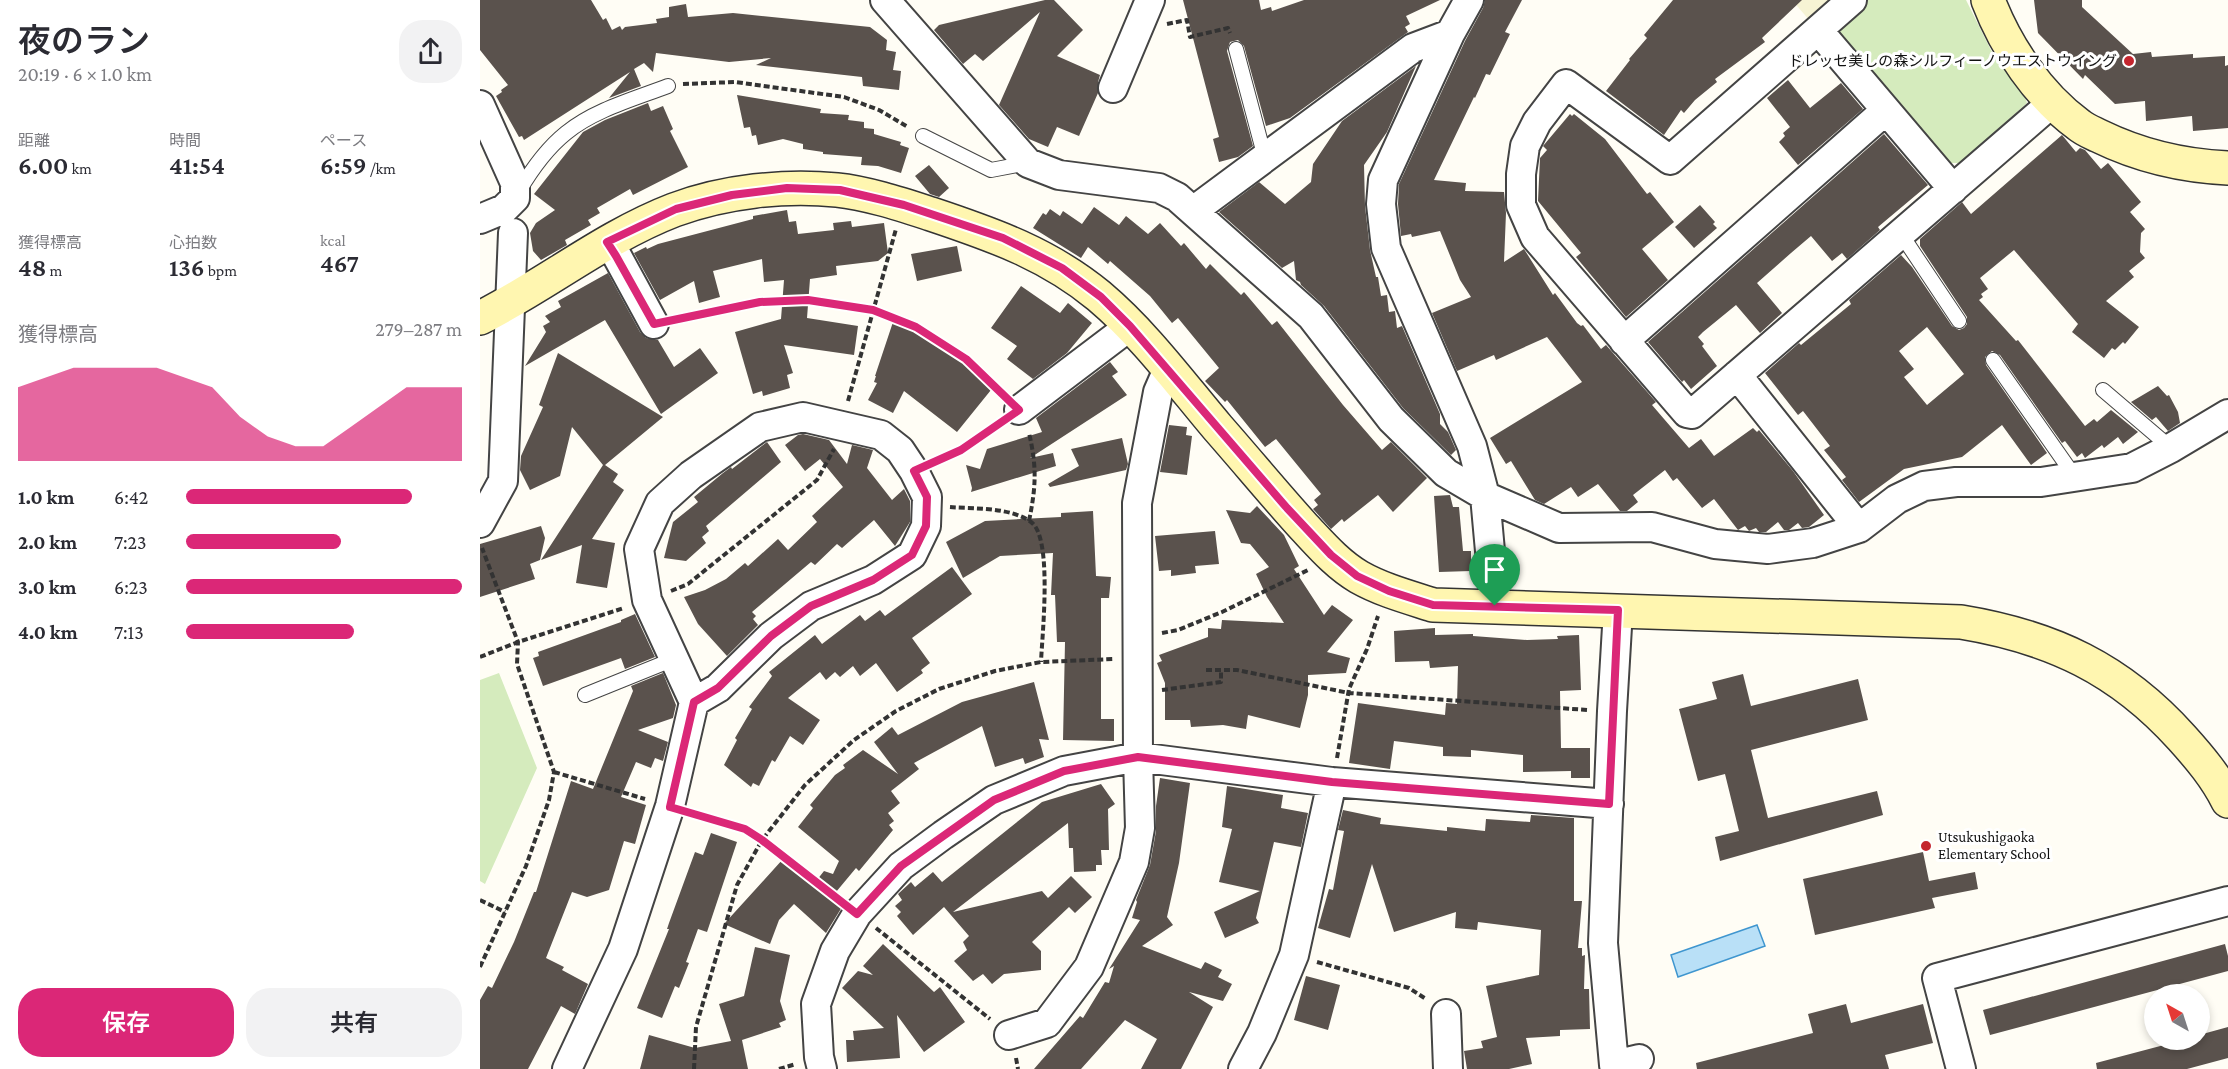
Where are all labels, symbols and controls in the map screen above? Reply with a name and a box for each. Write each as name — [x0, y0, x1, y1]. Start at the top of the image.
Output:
button: share — [399, 20, 462, 83]
text: 夜のラン — [18, 22, 150, 59]
place label: ドレッセ美しの森シルフィーノウエストウイング — [1788, 53, 2117, 69]
marker: ドレッセ美しの森シルフィーノウエストウイング — [2122, 54, 2136, 68]
text: 20:19 · 6 × 1.0 km — [18, 63, 152, 85]
text: 距離 — [18, 132, 50, 149]
text: 時間 — [169, 132, 201, 149]
text: ペース — [320, 132, 367, 149]
text: 6.00 — [18, 151, 68, 180]
text: 41:54 — [169, 151, 225, 180]
text: 6:59 — [320, 151, 367, 180]
text: km — [68, 160, 92, 177]
text: /km — [367, 160, 396, 177]
text: kcal — [320, 232, 346, 249]
text: 獲得標高 — [18, 234, 82, 251]
text: 心拍数 — [169, 234, 217, 251]
text: 467 — [320, 249, 359, 278]
text: 48 — [18, 253, 46, 282]
text: 136 — [169, 253, 205, 282]
text: m — [46, 262, 62, 279]
text: bpm — [205, 262, 237, 279]
text: 279–287 m — [375, 318, 462, 340]
text: 獲得標高 — [18, 323, 98, 345]
text: 1.0 km — [18, 486, 74, 508]
text: 6:42 — [114, 486, 148, 508]
text: 2.0 km — [18, 531, 77, 553]
text: 7:23 — [114, 531, 147, 553]
pin — [1469, 544, 1520, 606]
icon: arrive — [1478, 553, 1511, 586]
text: 3.0 km — [18, 576, 77, 598]
text: 6:23 — [114, 576, 148, 598]
text: 4.0 km — [18, 621, 78, 643]
text: 7:13 — [114, 621, 144, 643]
place label: Utsukushigaoka Elementary School — [1938, 829, 2050, 863]
marker: Utsukushigaoka Elementary School — [1919, 839, 1933, 853]
north arrow — [2144, 984, 2210, 1050]
map controls — [2144, 984, 2210, 1050]
button: 保存 — [18, 988, 234, 1057]
button: 共有 — [246, 988, 462, 1057]

